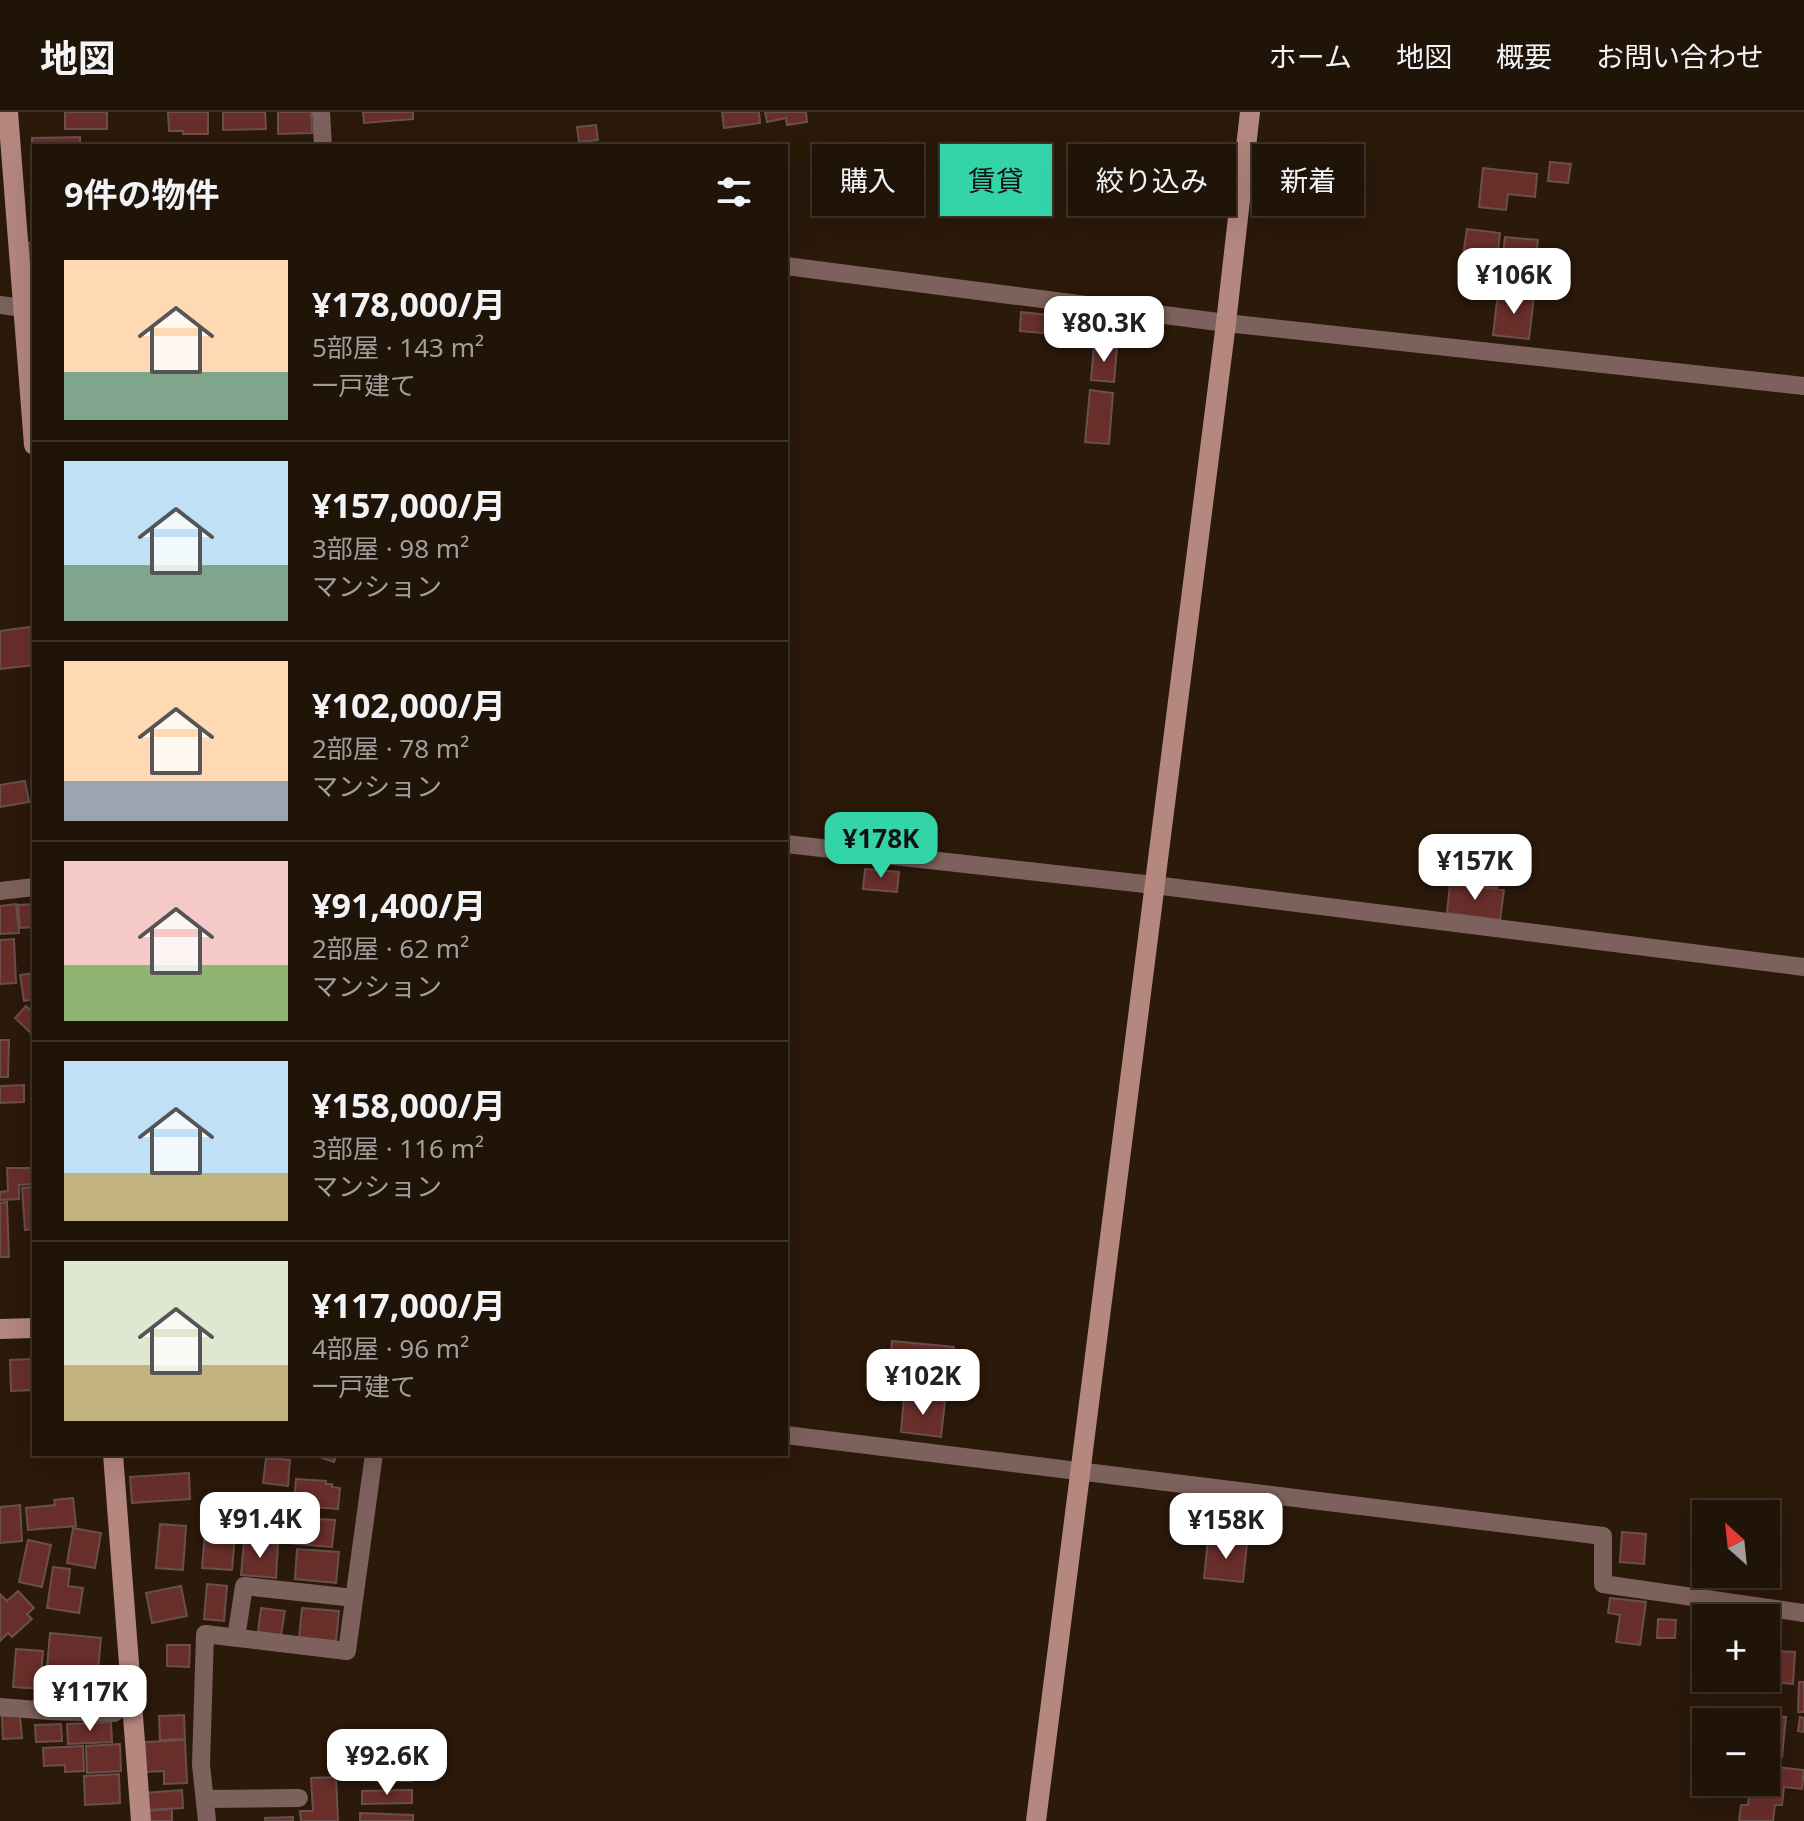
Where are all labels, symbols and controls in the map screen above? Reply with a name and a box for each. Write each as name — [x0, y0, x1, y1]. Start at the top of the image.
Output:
text: 地図 — [40, 31, 116, 83]
text: ホーム — [1269, 37, 1352, 75]
text: 地図 — [1396, 37, 1452, 75]
text: 概要 — [1496, 37, 1552, 75]
text: お問い合わせ — [1596, 37, 1764, 75]
chip: 購入 — [812, 144, 924, 216]
chip: 賃貸 — [940, 144, 1052, 216]
chip: 絞り込み — [1068, 144, 1236, 216]
chip: 新着 — [1252, 144, 1364, 216]
icon: filters — [712, 170, 756, 214]
text: 9件の物件 — [64, 171, 219, 217]
pin: ¥106K — [1458, 248, 1570, 316]
text: ¥106K — [1476, 256, 1552, 292]
text: ¥178,000/月 — [312, 281, 506, 327]
icon: home — [128, 292, 224, 388]
pin: ¥80.3K — [1039, 296, 1169, 364]
text: ¥80.3K — [1062, 304, 1146, 340]
text: 5部屋 · 143 m² — [312, 329, 484, 365]
text: 一戸建て — [312, 367, 416, 403]
text: ¥157,000/月 — [312, 482, 506, 528]
icon: home — [128, 493, 224, 589]
text: 3部屋 · 98 m² — [312, 530, 469, 566]
text: マンション — [312, 568, 442, 604]
text: ¥102,000/月 — [312, 682, 506, 728]
icon: home — [128, 693, 224, 789]
text: 2部屋 · 78 m² — [312, 730, 469, 766]
text: マンション — [312, 768, 442, 804]
pin: ¥178K — [825, 812, 937, 880]
text: ¥178K — [843, 820, 919, 856]
pin: ¥157K — [1419, 834, 1531, 902]
text: ¥157K — [1437, 842, 1513, 878]
text: ¥91,400/月 — [312, 882, 487, 928]
icon: home — [128, 893, 224, 989]
text: 2部屋 · 62 m² — [312, 930, 469, 966]
text: マンション — [312, 968, 442, 1004]
text: ¥158,000/月 — [312, 1082, 506, 1128]
icon: home — [128, 1093, 224, 1189]
text: 3部屋 · 116 m² — [312, 1130, 484, 1166]
text: マンション — [312, 1168, 442, 1204]
text: ¥117,000/月 — [312, 1282, 506, 1328]
icon: home — [128, 1293, 224, 1389]
text: 4部屋 · 96 m² — [312, 1330, 469, 1366]
pin: ¥102K — [867, 1349, 979, 1417]
text: ¥102K — [885, 1357, 961, 1393]
text: 一戸建て — [312, 1368, 416, 1404]
pin: ¥91.4K — [195, 1492, 325, 1560]
pin: ¥158K — [1170, 1493, 1282, 1561]
text: ¥91.4K — [218, 1500, 302, 1536]
north arrow — [1692, 1500, 1780, 1588]
map controls — [1692, 1500, 1780, 1796]
text: ¥158K — [1188, 1501, 1264, 1537]
button: + — [1692, 1604, 1780, 1692]
pin: ¥117K — [34, 1665, 146, 1733]
text: ¥117K — [52, 1673, 128, 1709]
button: − — [1692, 1708, 1780, 1796]
pin: ¥92.6K — [322, 1729, 452, 1797]
text: ¥92.6K — [345, 1737, 429, 1773]

